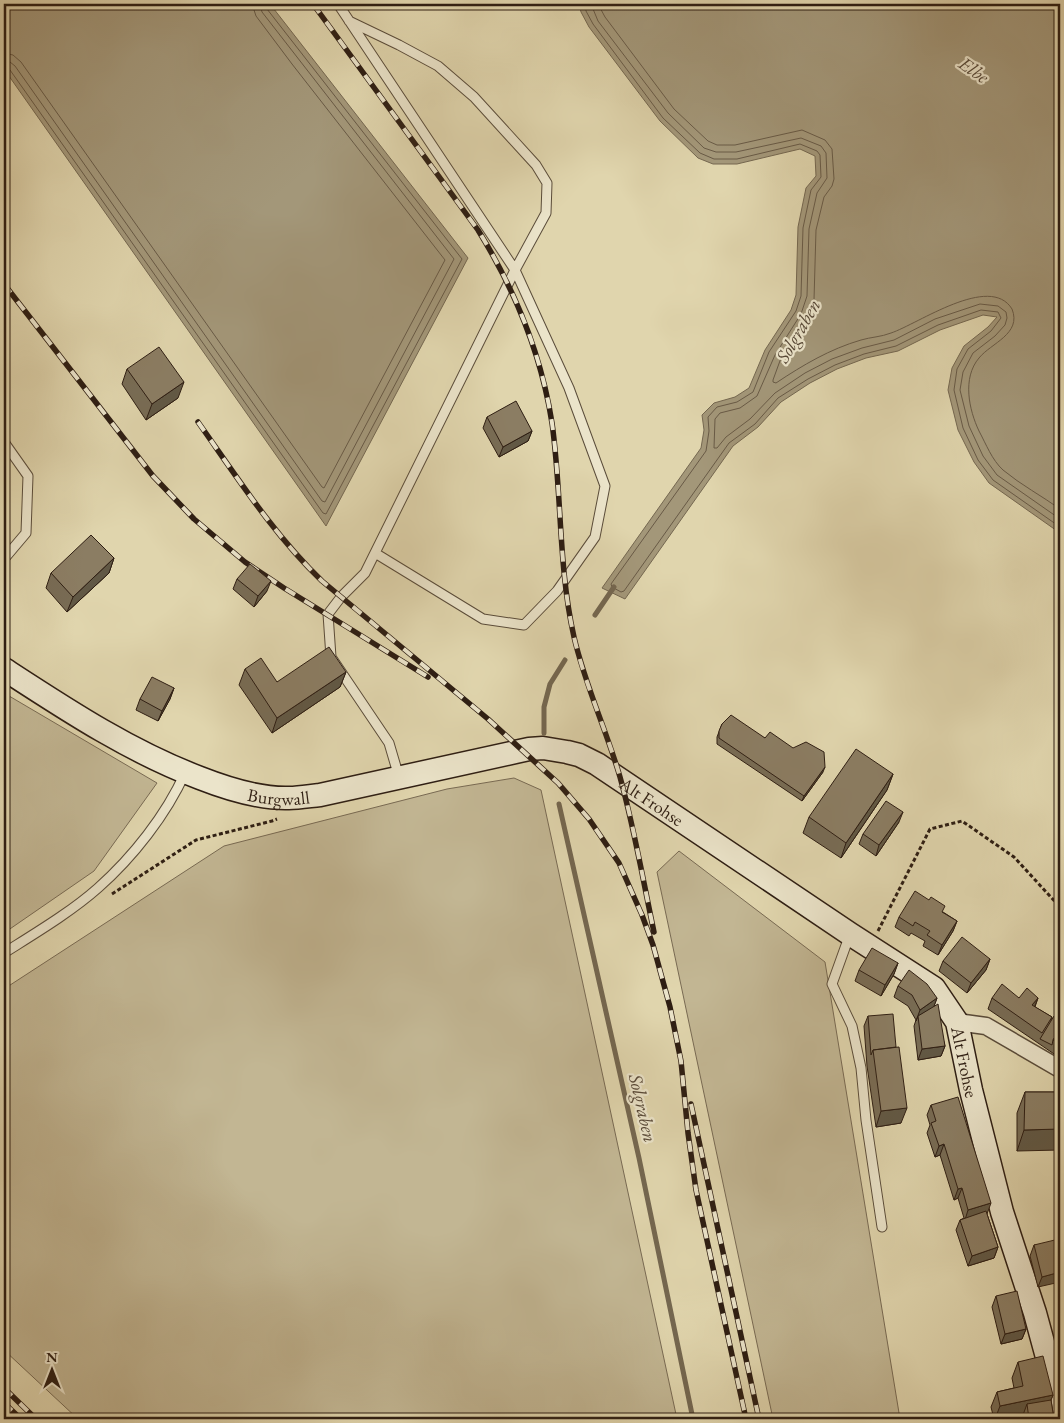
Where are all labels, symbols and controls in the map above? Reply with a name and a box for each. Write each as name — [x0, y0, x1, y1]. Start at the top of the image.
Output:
water label: Elbe — [953, 50, 994, 89]
water label: Solgraben — [769, 295, 826, 368]
street label: Alt Frohse — [615, 771, 688, 831]
street label: Burgwall — [246, 782, 311, 810]
street label: Alt Frohse — [946, 1023, 984, 1100]
water label: Solgraben — [623, 1070, 663, 1145]
north arrow — [28, 1346, 78, 1396]
text: N — [46, 1348, 58, 1366]

